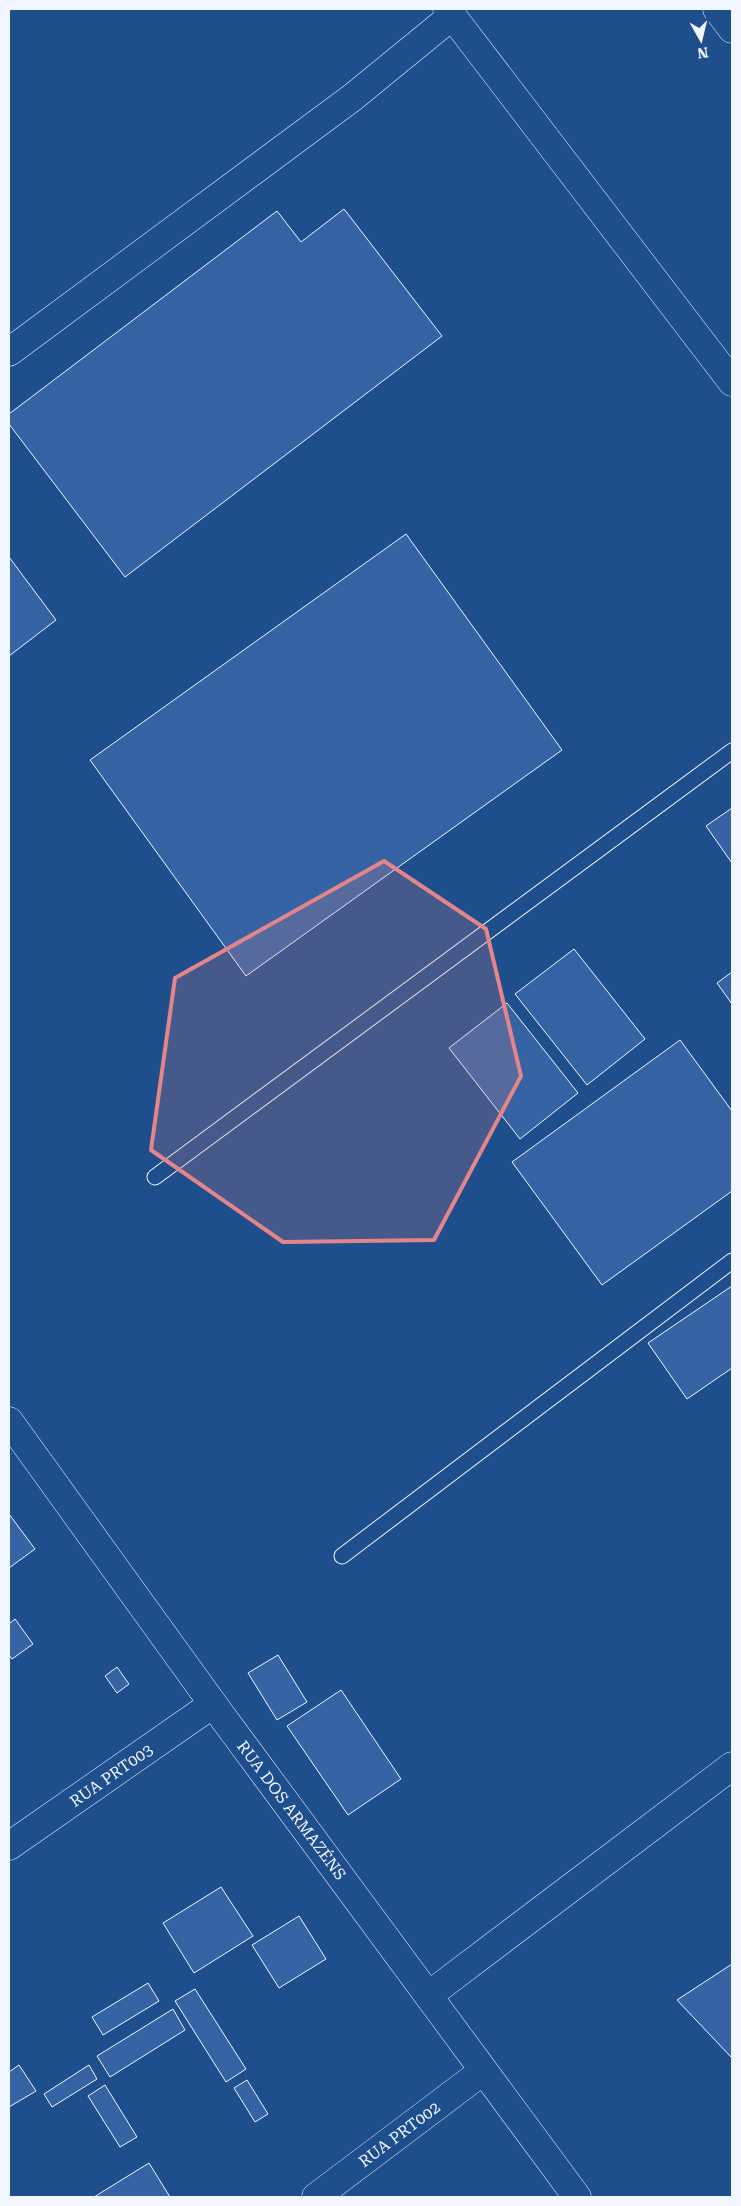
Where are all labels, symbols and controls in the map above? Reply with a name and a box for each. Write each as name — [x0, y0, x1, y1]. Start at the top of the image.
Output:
north arrow — [676, 15, 726, 65]
text: N — [696, 44, 709, 62]
street label: RUA DOS ARMAZÉNS — [233, 1737, 350, 1884]
street label: RUA PRT003 — [66, 1740, 156, 1811]
street label: RUA PRT002 — [355, 2098, 444, 2171]

